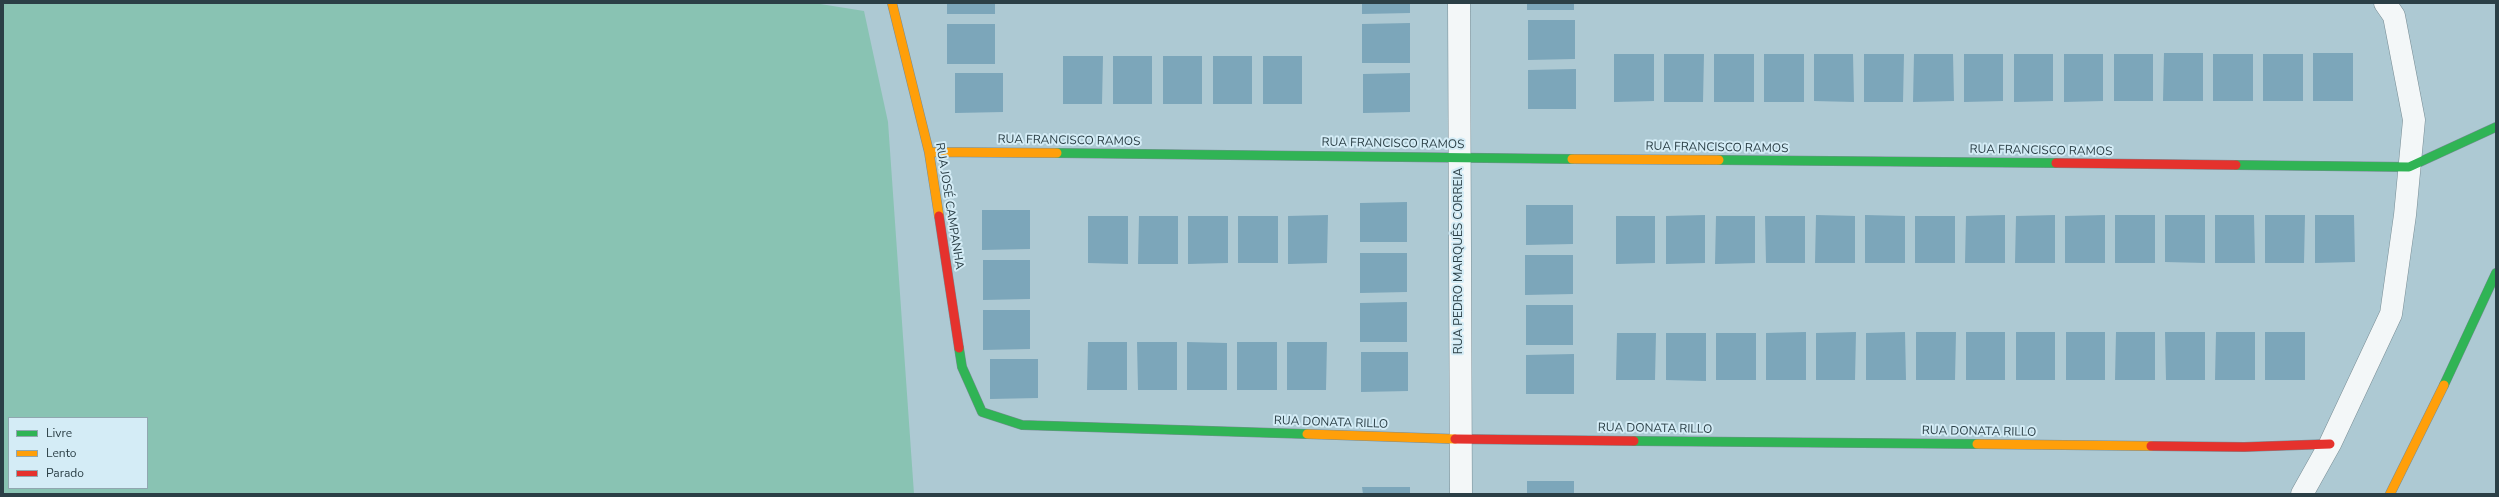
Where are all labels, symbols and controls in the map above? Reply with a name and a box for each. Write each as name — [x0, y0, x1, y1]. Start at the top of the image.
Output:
street label: RUA FRANCISCO RAMOS — [998, 133, 1140, 149]
street label: RUA FRANCISCO RAMOS — [1322, 136, 1464, 152]
street label: RUA FRANCISCO RAMOS — [1646, 140, 1788, 156]
street label: RUA JOSÉ CAMPANHA — [932, 142, 966, 270]
street label: RUA FRANCISCO RAMOS — [1970, 143, 2112, 159]
street label: RUA PEDRO MARQUÊS CORREIA — [1452, 168, 1466, 354]
street label: RUA DONATA RILLO — [1274, 414, 1388, 432]
legend — [8, 417, 148, 489]
street label: RUA DONATA RILLO — [1598, 421, 1712, 437]
street label: RUA DONATA RILLO — [1922, 424, 2036, 440]
text: Livre — [46, 425, 72, 441]
text: Lento — [46, 445, 76, 461]
text: Parado — [46, 465, 84, 481]

